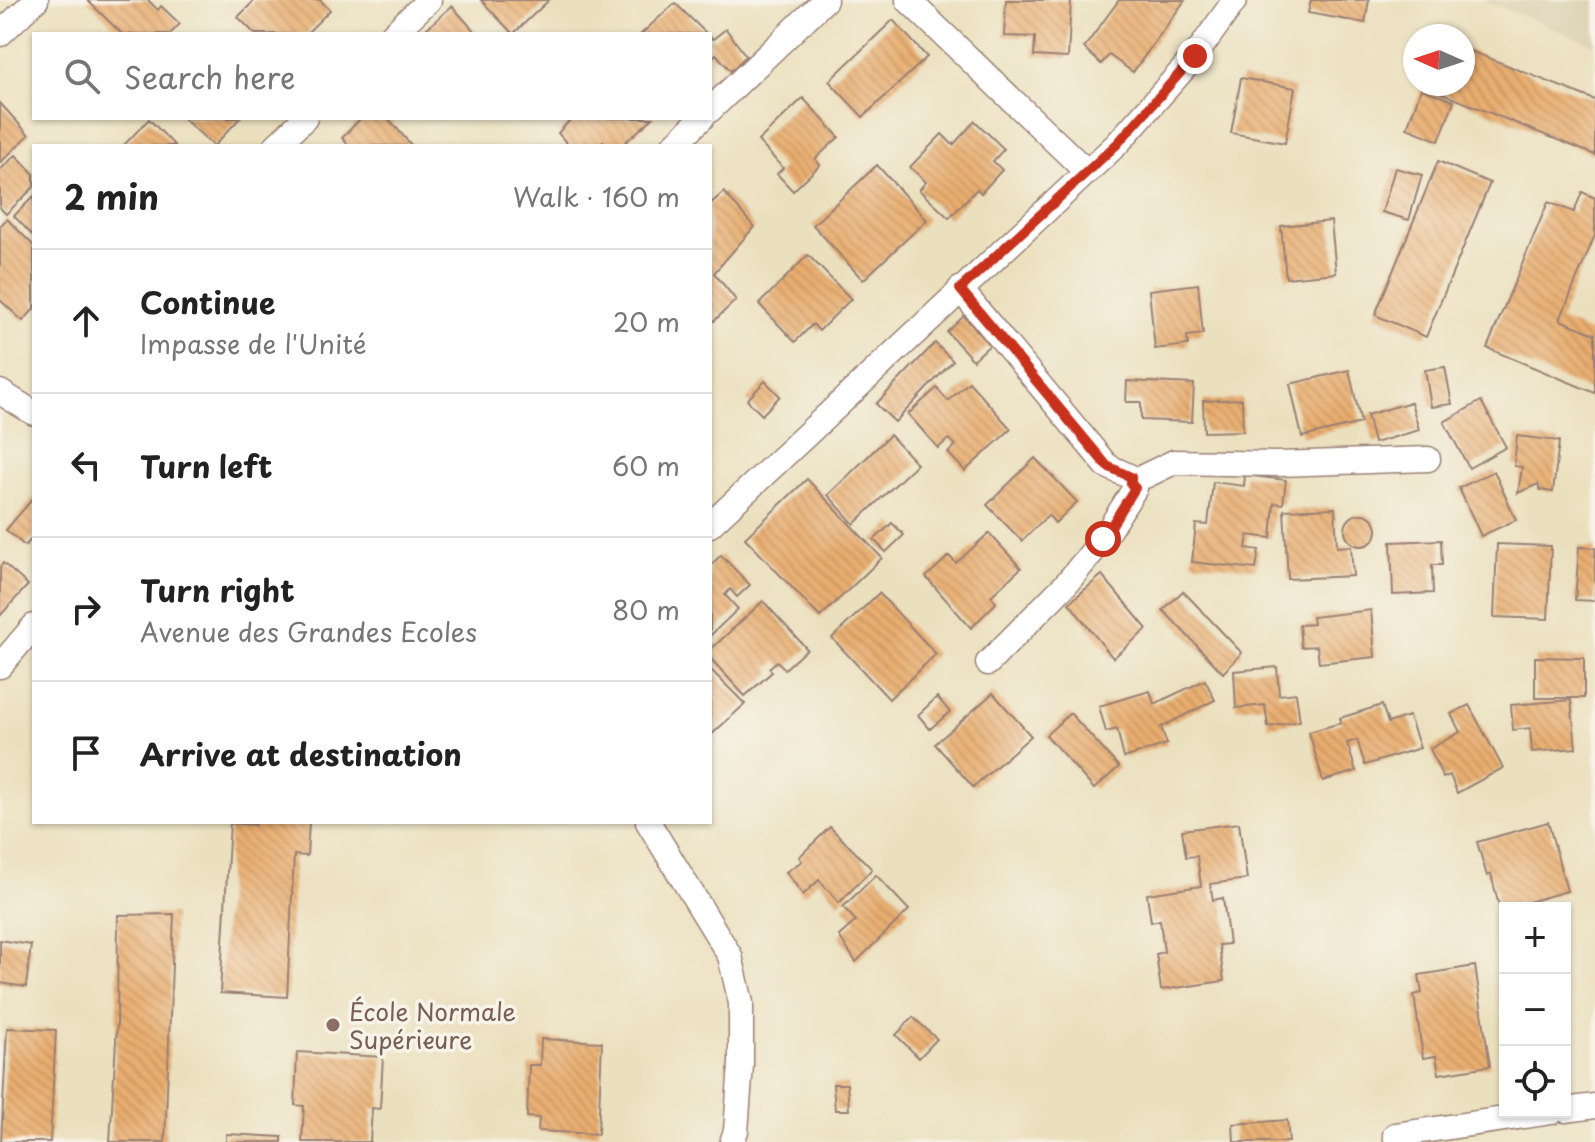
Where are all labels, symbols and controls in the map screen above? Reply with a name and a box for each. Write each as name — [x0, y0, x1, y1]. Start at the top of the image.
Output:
north arrow — [1403, 24, 1475, 96]
search box — [32, 32, 712, 120]
route end — [1177, 38, 1213, 74]
icon: search — [60, 54, 104, 98]
text: Search here — [124, 54, 296, 99]
text: 2 min — [64, 170, 159, 222]
text: Walk · 160 m — [513, 177, 680, 216]
text: Continue — [140, 279, 275, 324]
icon: ahead — [64, 299, 108, 343]
text: 20 m — [613, 302, 680, 341]
text: Impasse de l'Unité — [140, 324, 366, 363]
icon: left — [64, 443, 108, 487]
text: Turn left — [140, 443, 272, 488]
text: 60 m — [612, 446, 680, 485]
route start — [1085, 521, 1121, 557]
text: Turn right — [140, 567, 295, 612]
icon: right — [64, 587, 108, 631]
text: 80 m — [612, 590, 680, 629]
text: Avenue des Grandes Ecoles — [140, 612, 477, 651]
icon: arrive — [64, 731, 108, 775]
text: Arrive at destination — [140, 731, 462, 776]
map controls — [1499, 902, 1571, 1118]
button: + — [1499, 902, 1571, 974]
button: − — [1499, 974, 1571, 1046]
place label: École Normale Supérieure — [349, 993, 516, 1057]
marker: École Normale Supérieure — [324, 1016, 342, 1034]
button: locate — [1499, 1046, 1571, 1118]

